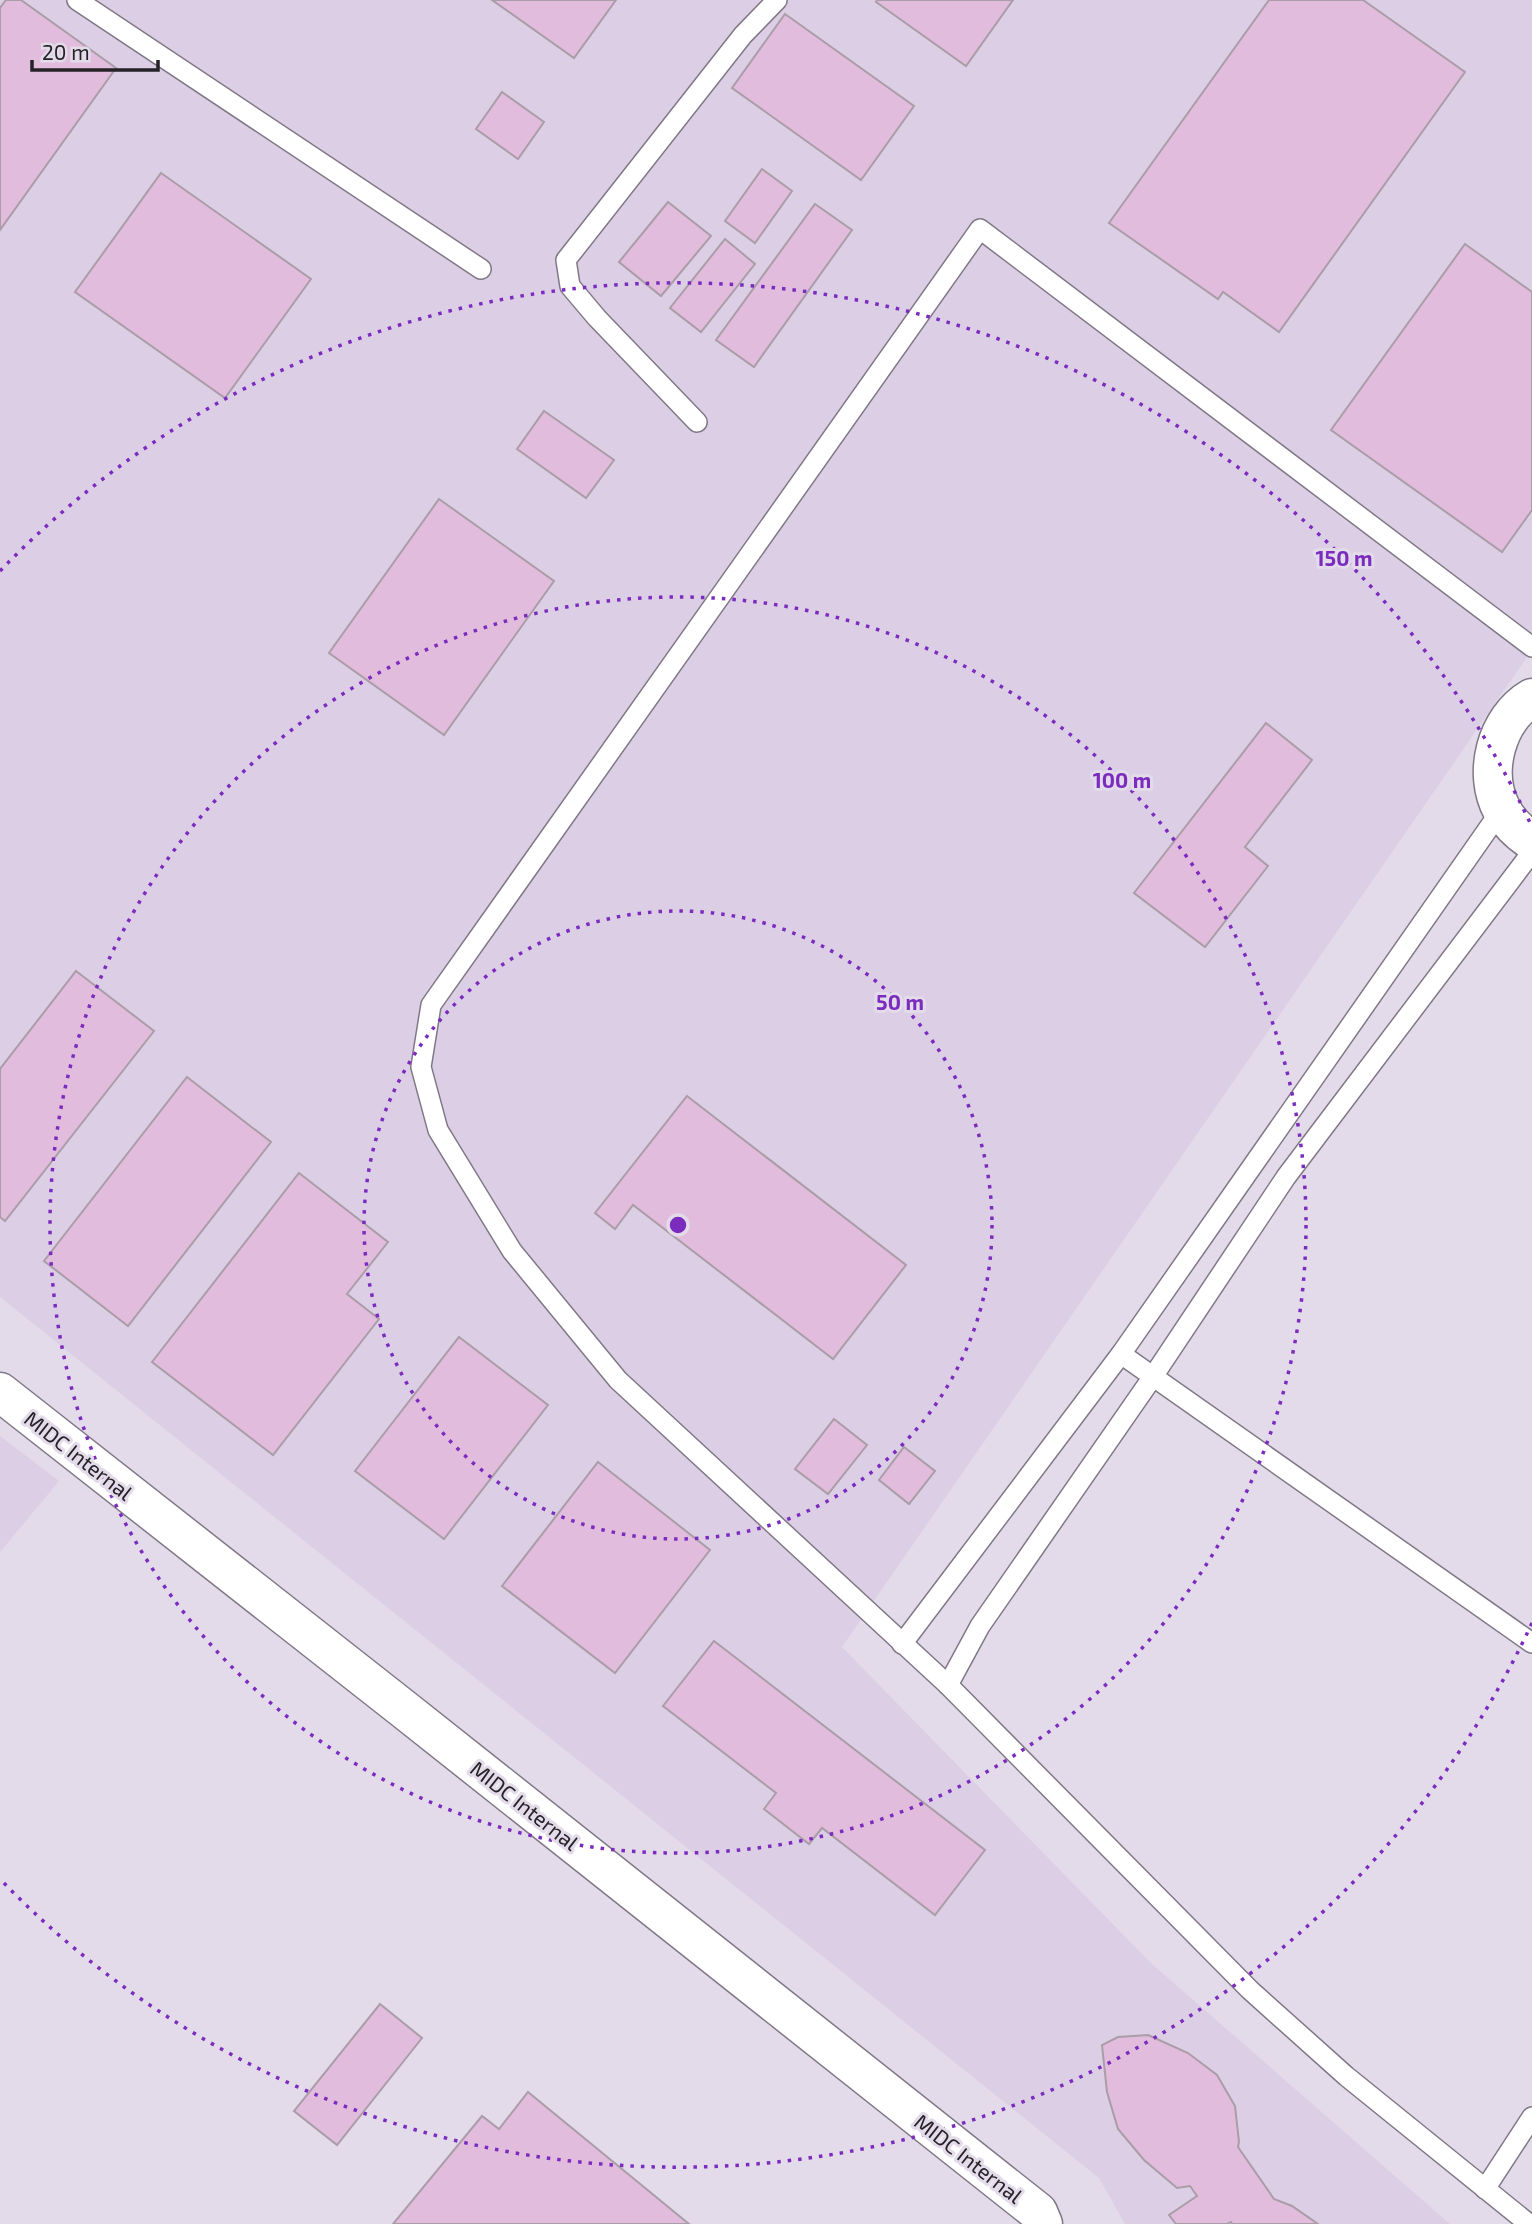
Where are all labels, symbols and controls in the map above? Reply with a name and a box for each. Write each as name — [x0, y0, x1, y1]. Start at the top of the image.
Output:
scale bar — [32, 28, 158, 72]
text: 20 m — [42, 39, 90, 64]
text: 150 m — [1316, 545, 1372, 570]
text: 100 m — [1093, 767, 1151, 792]
text: 50 m — [876, 989, 924, 1014]
centre of rings — [666, 1213, 690, 1237]
street label: MIDC Internal — [20, 1405, 138, 1505]
street label: MIDC Internal — [466, 1755, 584, 1855]
street label: MIDC Internal — [910, 2108, 1028, 2208]

